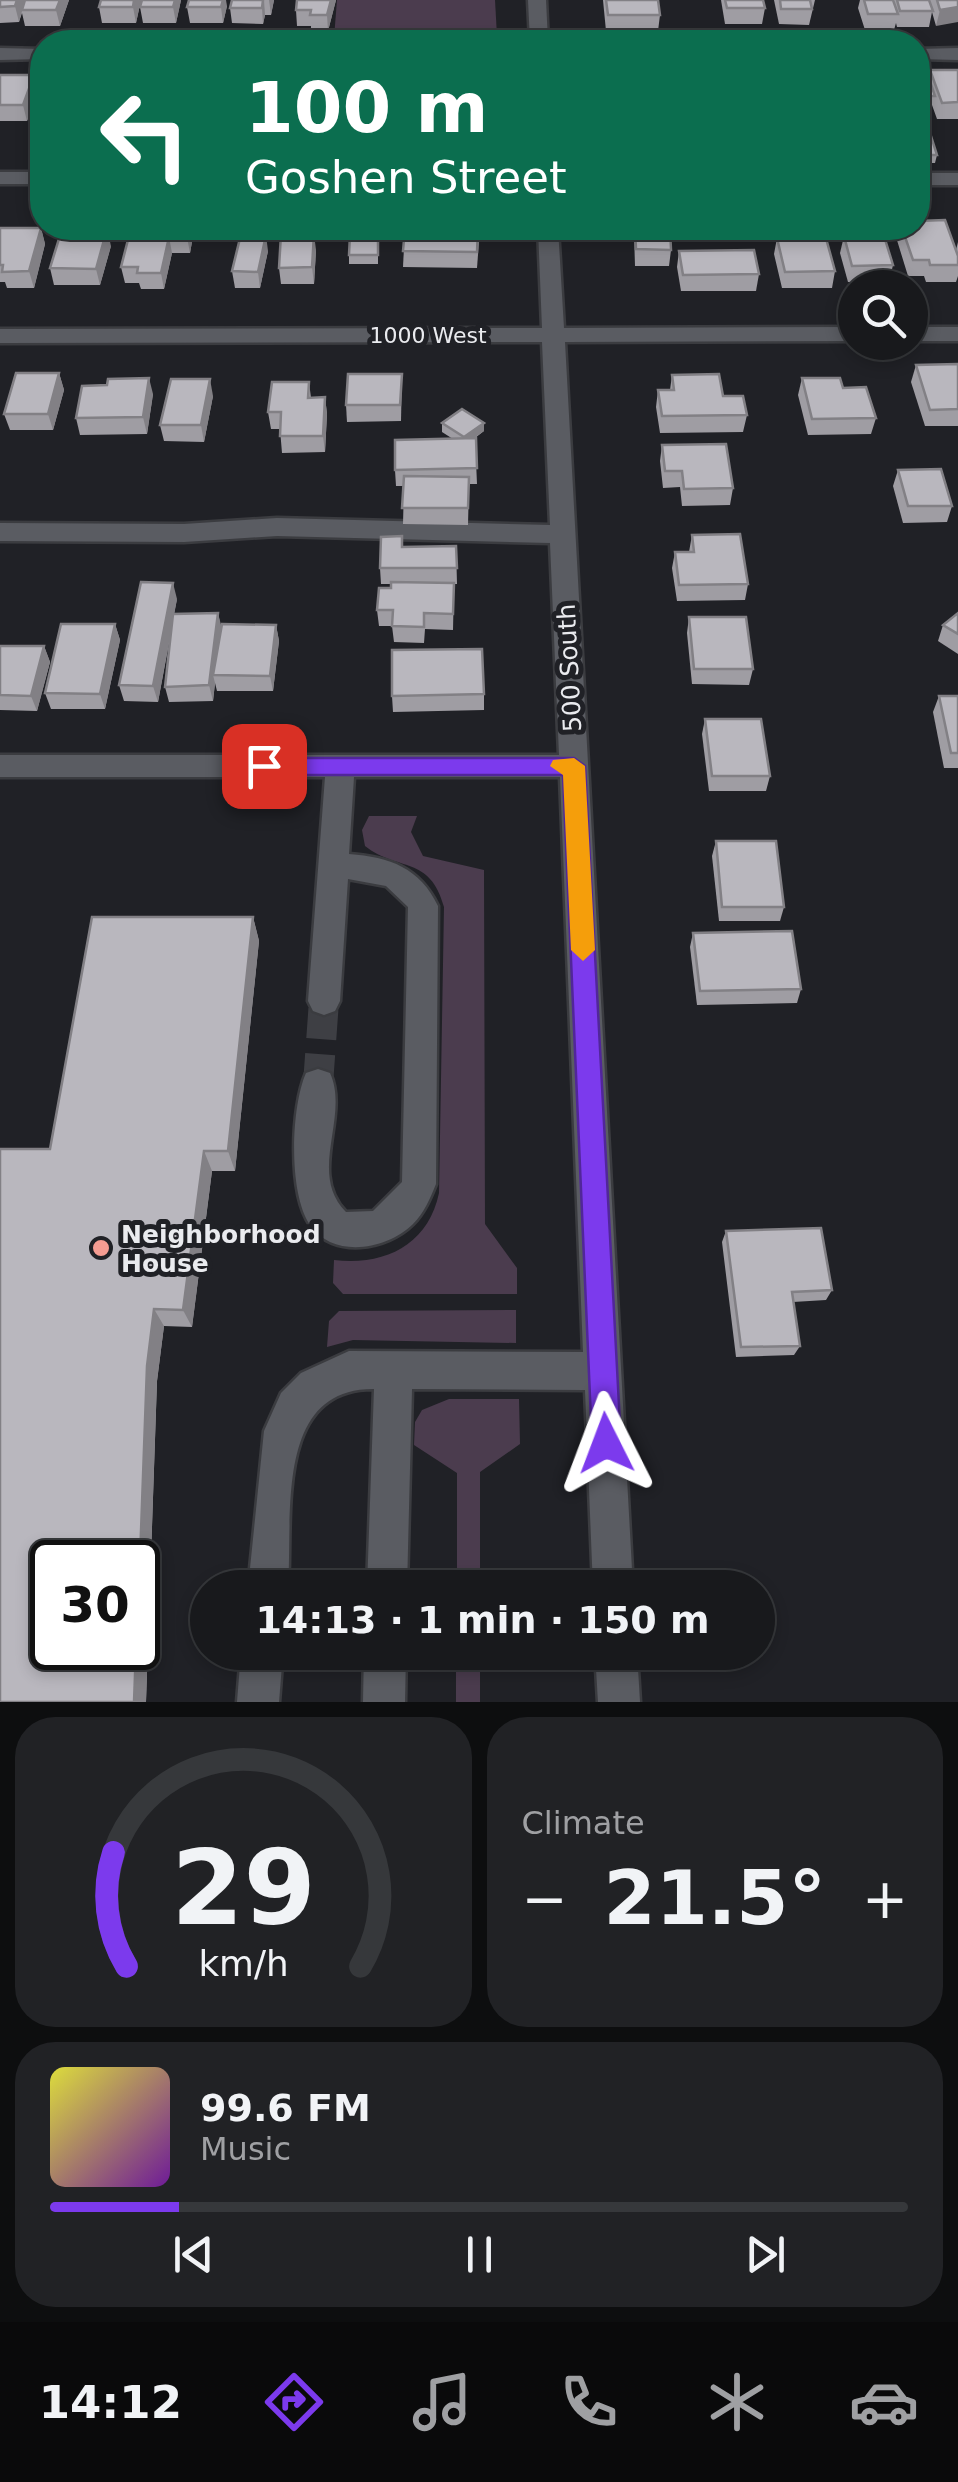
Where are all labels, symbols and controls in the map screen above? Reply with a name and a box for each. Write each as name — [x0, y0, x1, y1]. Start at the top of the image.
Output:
text: 100 m — [245, 67, 488, 149]
icon: left — [80, 70, 210, 200]
text: Goshen Street — [245, 151, 567, 204]
map controls — [838, 270, 928, 360]
button: search — [838, 270, 928, 360]
street label: 1000 West — [369, 323, 487, 348]
street label: 500 South — [552, 603, 587, 733]
pin — [222, 724, 307, 809]
icon: arrive — [237, 739, 292, 794]
place label: Neighborhood House — [121, 1220, 321, 1278]
marker: Neighborhood House — [90, 1237, 112, 1259]
position arrow — [554, 1391, 658, 1495]
speed limit sign: 30 — [30, 1540, 160, 1670]
text: 14:13 · 1 min · 150 m — [255, 1598, 710, 1642]
text: Climate — [522, 1804, 645, 1842]
text: 29 — [171, 1827, 316, 1949]
text: 21.5° — [603, 1854, 826, 1942]
text: − — [522, 1867, 568, 1931]
text: + — [862, 1867, 908, 1931]
text: km/h — [198, 1943, 288, 1984]
text: 99.6 FM — [200, 2086, 371, 2130]
text: Music — [200, 2130, 291, 2168]
icon: previous — [166, 2227, 221, 2282]
icon: pause — [452, 2227, 507, 2282]
icon: next — [738, 2227, 793, 2282]
icon: directions — [259, 2367, 329, 2437]
icon: music — [407, 2367, 477, 2437]
icon: phone — [554, 2367, 624, 2437]
icon: climate — [702, 2367, 772, 2437]
icon: car — [849, 2367, 919, 2437]
text: 14:12 — [39, 2376, 182, 2429]

